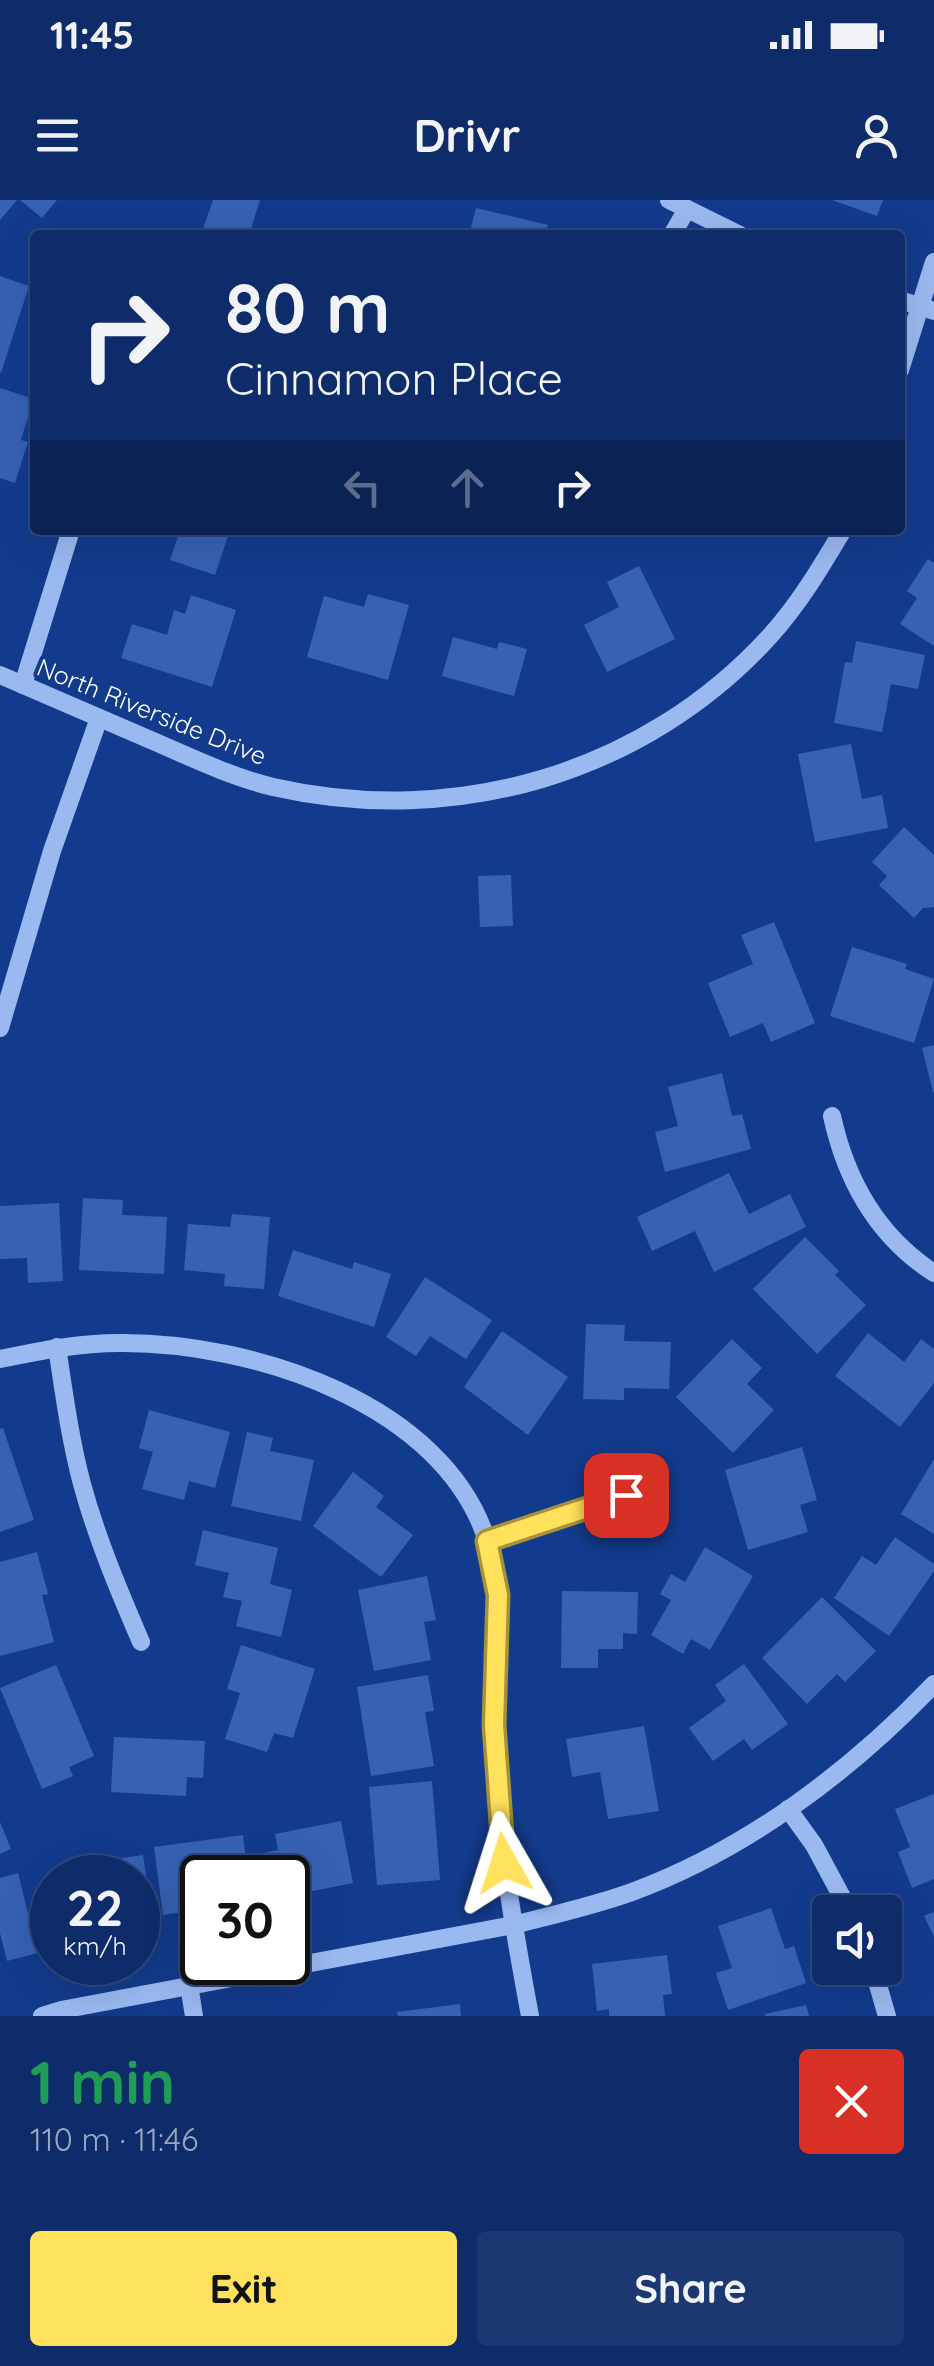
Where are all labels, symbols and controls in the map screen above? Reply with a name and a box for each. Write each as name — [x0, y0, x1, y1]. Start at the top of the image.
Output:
text: 11:45 — [50, 11, 134, 59]
text: Drivr — [413, 107, 521, 163]
icon: menu — [30, 108, 85, 163]
icon: person — [849, 108, 904, 163]
text: 80 m — [225, 263, 390, 351]
icon: right — [60, 270, 190, 400]
text: Cinnamon Place — [225, 350, 563, 406]
icon: left — [335, 460, 390, 515]
icon: ahead — [440, 460, 495, 515]
icon: right — [545, 460, 600, 515]
street label: North Riverside Drive — [33, 651, 271, 771]
pin — [584, 1453, 669, 1538]
icon: arrive — [599, 1468, 654, 1523]
position arrow — [452, 1811, 556, 1915]
speed limit sign: 30 — [180, 1855, 310, 1985]
text: 22 — [67, 1876, 123, 1939]
map controls — [812, 1895, 902, 1985]
button: sound — [812, 1895, 902, 1985]
text: km/h — [63, 1930, 127, 1961]
text: 1 min — [30, 2044, 175, 2119]
button: close — [799, 2049, 904, 2154]
text: 110 m · 11:46 — [30, 2119, 198, 2159]
button: Exit — [30, 2231, 457, 2346]
button: Share — [477, 2231, 904, 2346]

